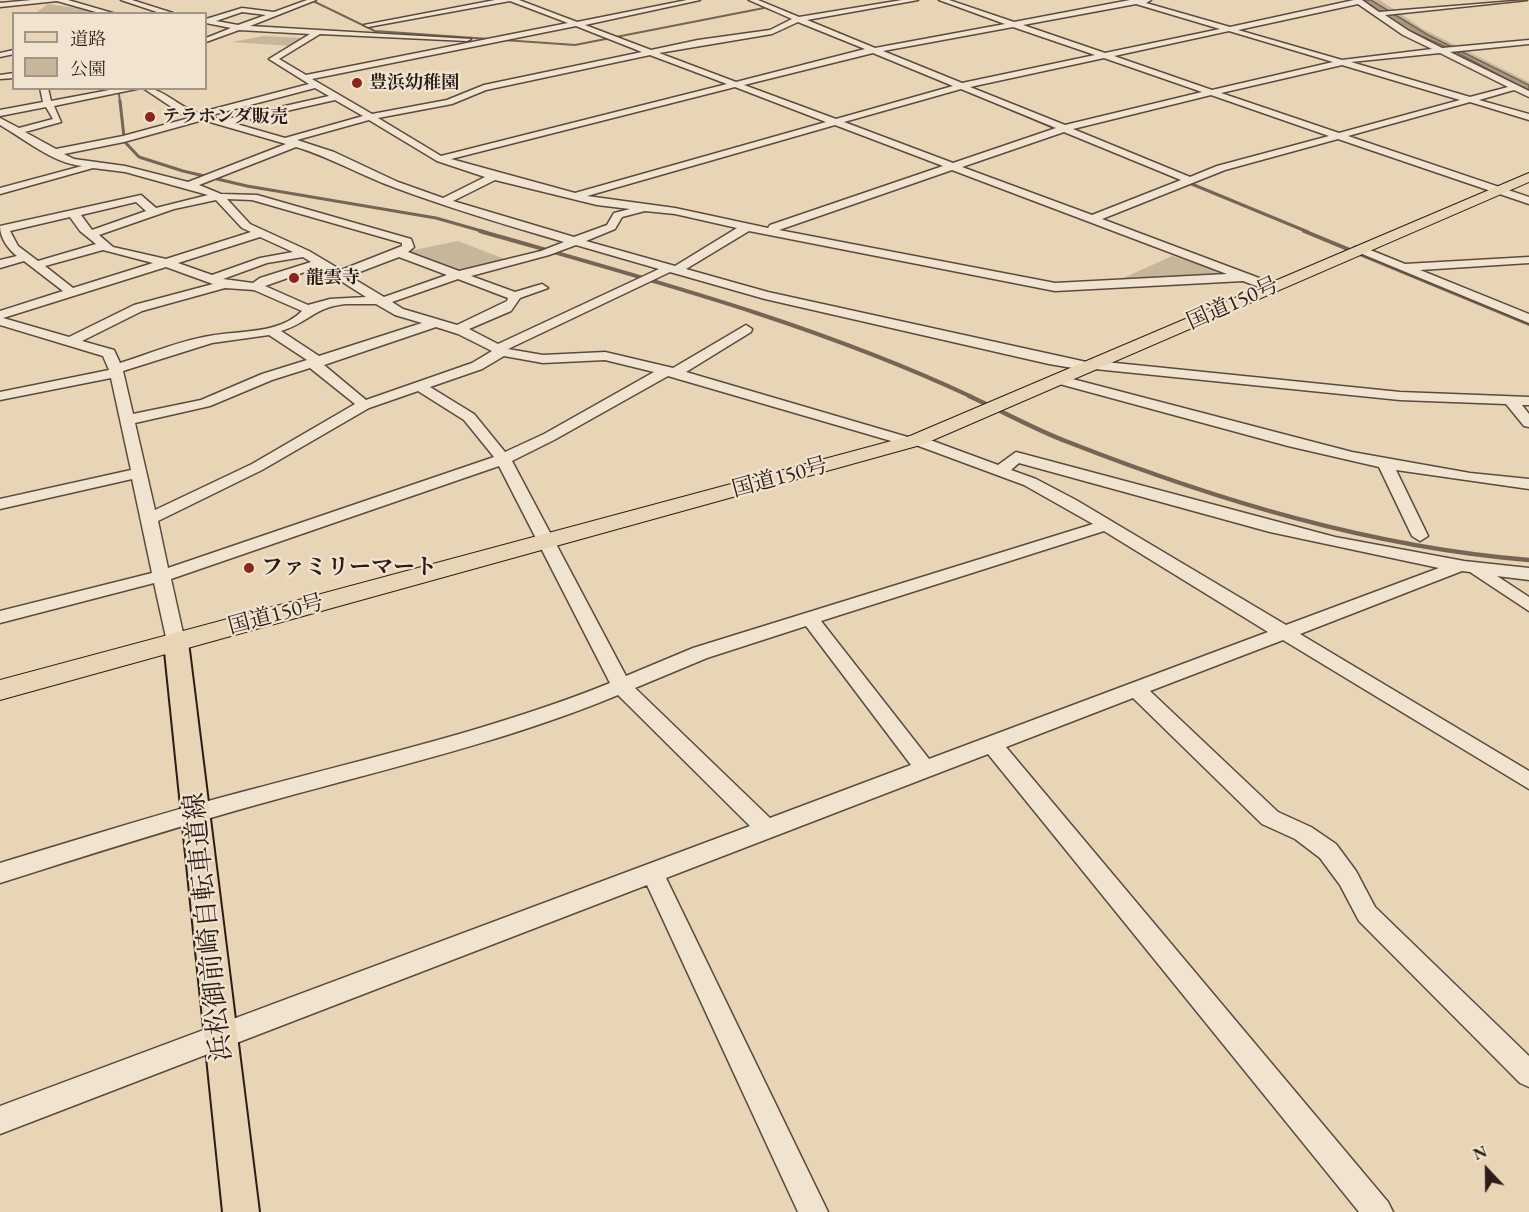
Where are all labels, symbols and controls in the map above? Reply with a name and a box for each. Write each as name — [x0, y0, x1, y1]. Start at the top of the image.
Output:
legend — [12, 12, 207, 90]
text: 道路 — [70, 27, 106, 50]
text: 公園 — [70, 57, 106, 80]
place label: 豊浜幼稚園 — [369, 72, 459, 94]
marker: 豊浜幼稚園 — [350, 76, 364, 90]
place label: テラホンダ販売 — [162, 106, 288, 128]
marker: テラホンダ販売 — [143, 110, 157, 124]
place label: 龍雲寺 — [306, 267, 360, 289]
marker: 龍雲寺 — [287, 271, 301, 285]
street label: 国道150号 — [1183, 272, 1283, 336]
street label: 国道150号 — [729, 453, 831, 503]
place label: ファミリーマート — [261, 555, 437, 581]
marker: ファミリーマート — [242, 561, 256, 575]
street label: 国道150号 — [225, 590, 327, 640]
street label: 浜松御前崎自転車道線 — [179, 791, 239, 1063]
north arrow — [1457, 1140, 1517, 1200]
text: N — [1470, 1141, 1490, 1165]

